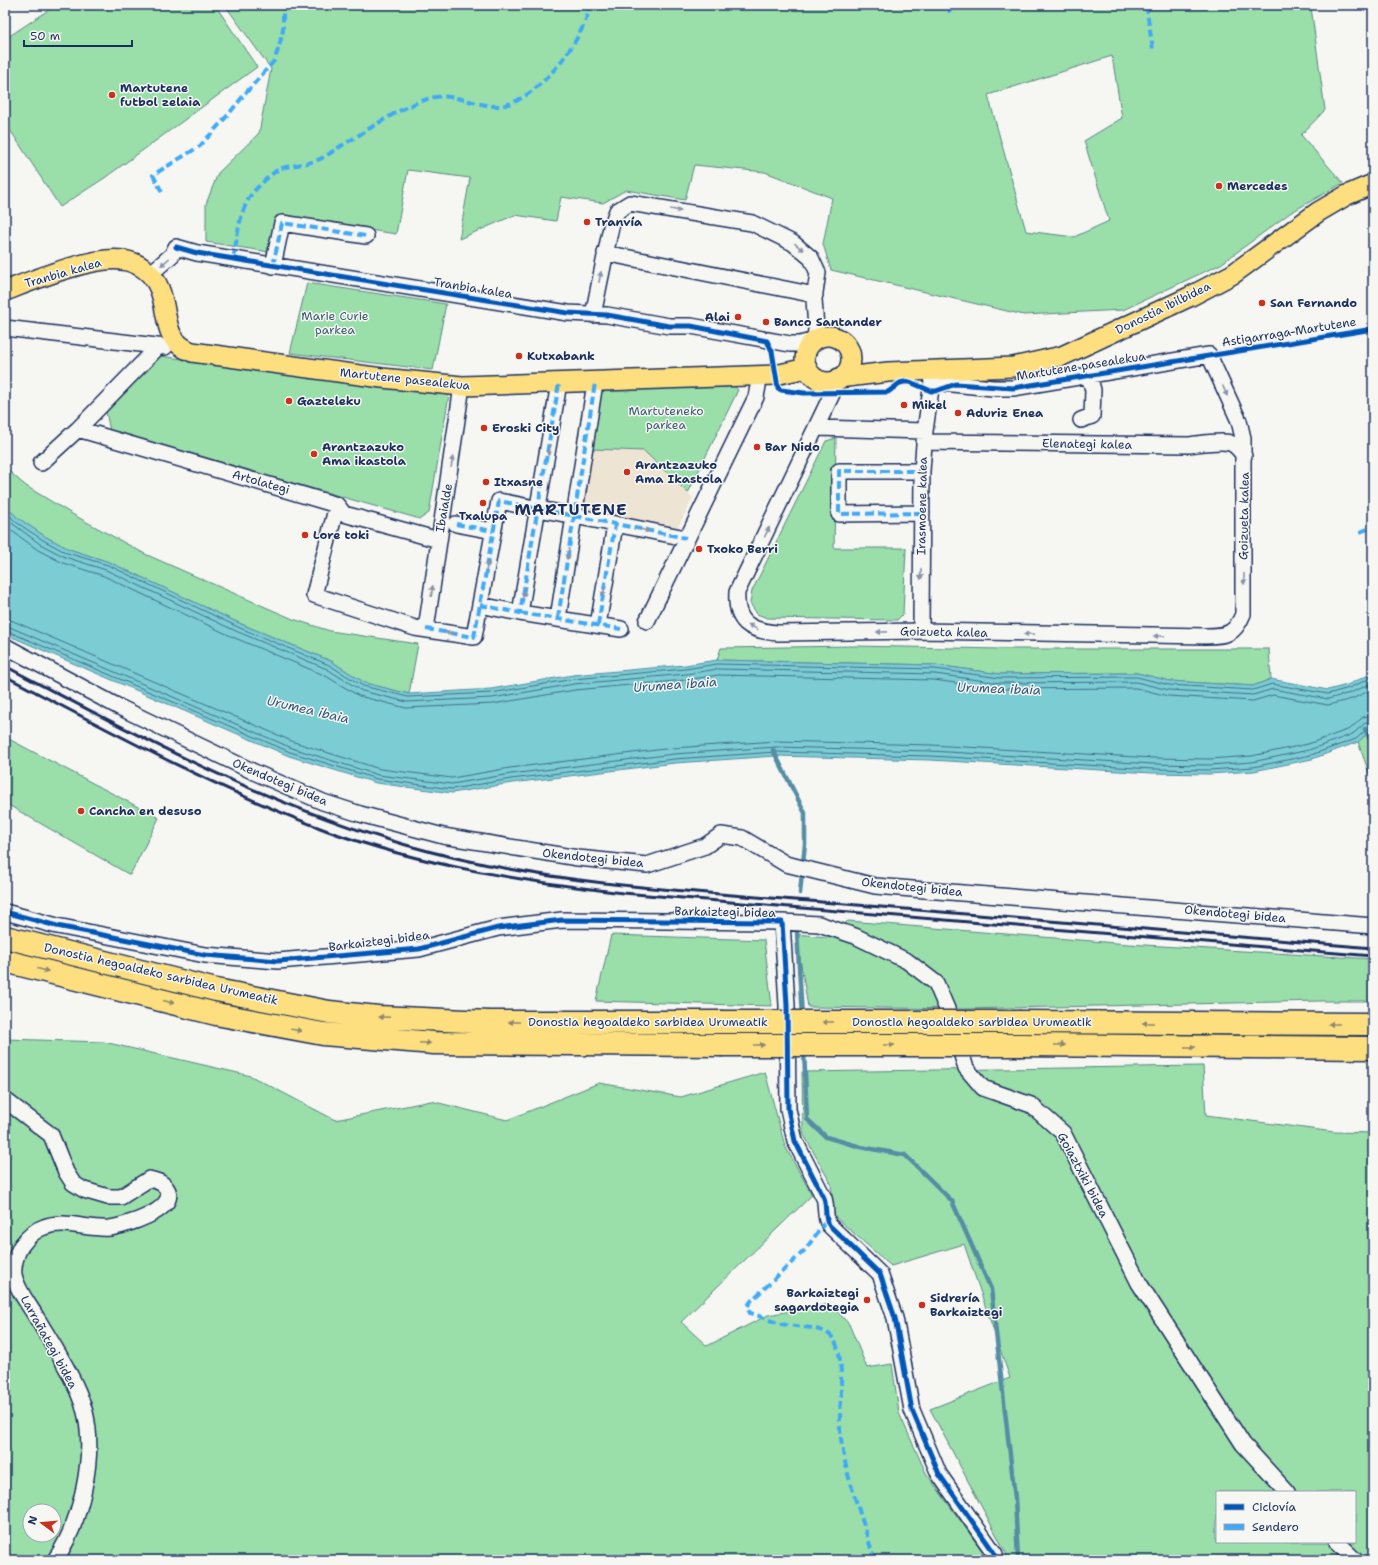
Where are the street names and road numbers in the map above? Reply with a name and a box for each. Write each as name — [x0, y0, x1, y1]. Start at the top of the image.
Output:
street label: Tranbia kalea — [23, 254, 104, 292]
street label: Tranbia kalea — [433, 274, 514, 302]
street label: Donostia ibilbidea — [1113, 278, 1214, 338]
street label: Astigarraga-Martutene — [1221, 313, 1357, 351]
street label: Martutene pasealekua — [1015, 348, 1147, 384]
street label: Martutene pasealekua — [339, 364, 471, 394]
street label: Elenategi kalea — [1042, 435, 1133, 453]
street label: Irasmoene kalea — [913, 456, 931, 555]
street label: Artolategi — [230, 466, 292, 498]
street label: Goizueta kalea — [1235, 471, 1253, 560]
street label: Ibaialde — [432, 482, 456, 534]
street label: Goizueta kalea — [900, 623, 989, 641]
street label: Okendotegi bidea — [230, 755, 330, 809]
street label: Okendotegi bidea — [542, 845, 645, 871]
street label: Okendotegi bidea — [861, 874, 964, 900]
street label: Okendotegi bidea — [1184, 902, 1287, 926]
street label: Barkaiztegi bidea — [674, 903, 776, 921]
street label: Barkaiztegi bidea — [328, 927, 431, 955]
street label: Donostia hegoaldeko sarbidea Urumeatik — [42, 939, 280, 1009]
street label: Donostia hegoaldeko sarbidea Urumeatik — [528, 1014, 768, 1030]
street label: Donostia hegoaldeko sarbidea Urumeatik — [852, 1014, 1092, 1030]
street label: Goiaztxiki bidea — [1054, 1130, 1112, 1221]
street label: Larrañategi bidea — [17, 1293, 81, 1392]

